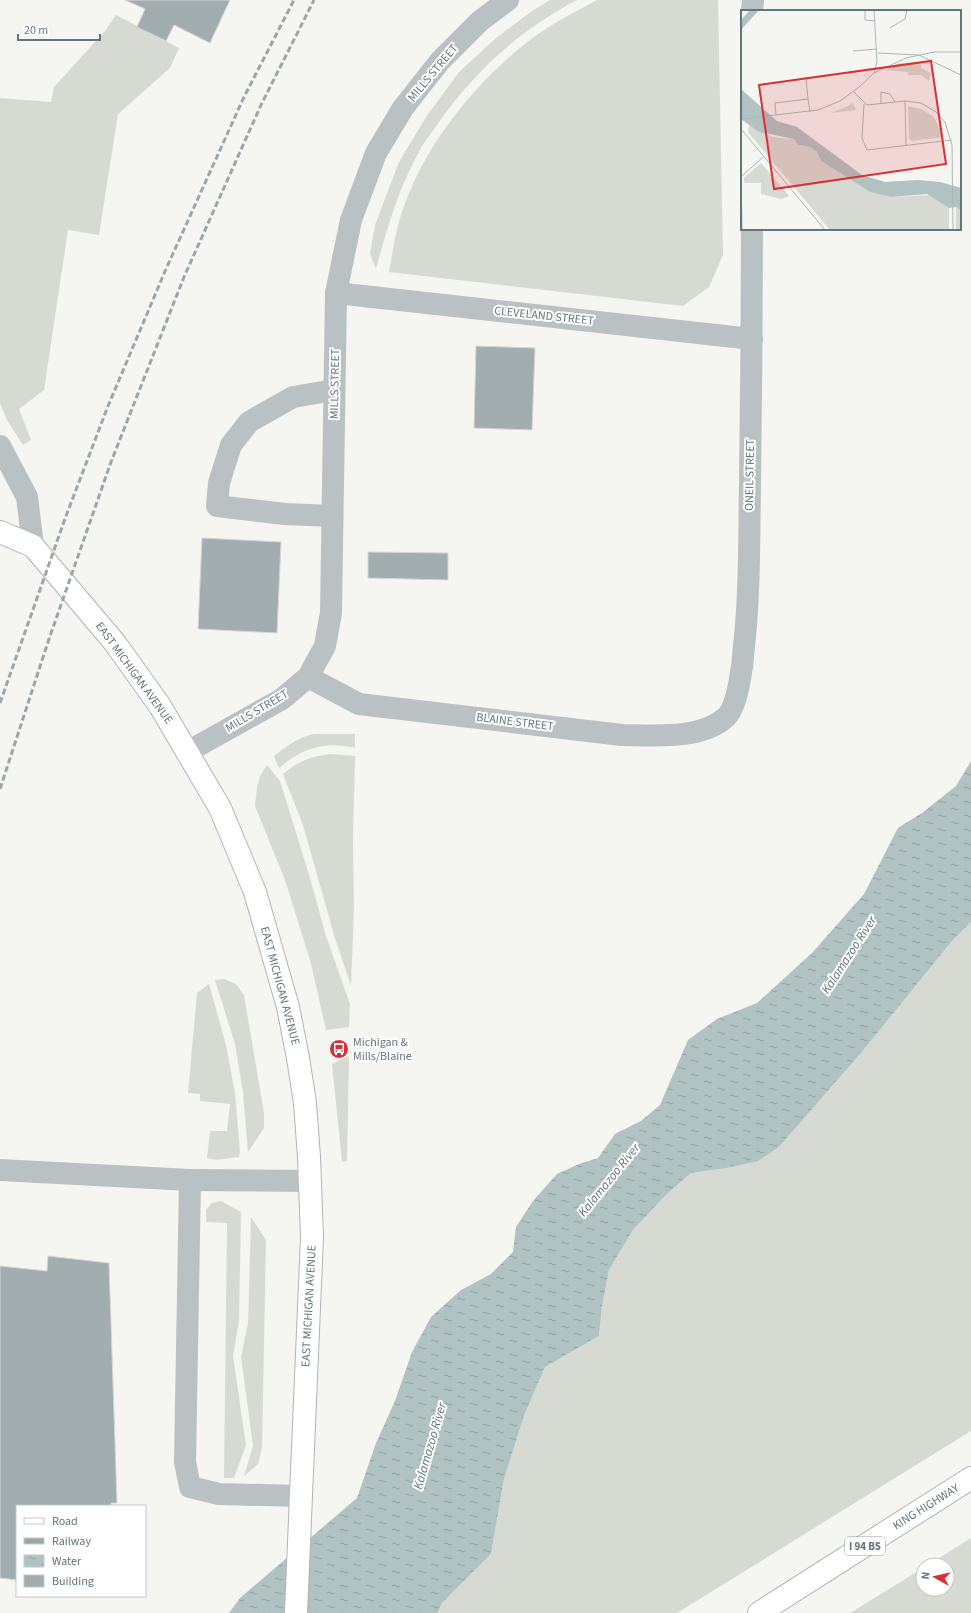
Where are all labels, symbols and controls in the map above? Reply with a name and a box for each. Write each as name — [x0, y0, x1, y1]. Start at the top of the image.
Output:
inset map — [741, 10, 961, 230]
scale bar — [18, 16, 100, 42]
text: 20 m — [24, 22, 48, 39]
street label: MILLS STREET — [404, 40, 463, 106]
street label: CLEVELAND STREET — [493, 302, 595, 330]
street label: MILLS STREET — [326, 348, 344, 419]
street label: ONEIL STREET — [741, 438, 759, 511]
street label: EAST MICHIGAN AVENUE — [91, 619, 177, 727]
street label: MILLS STREET — [222, 685, 292, 736]
street label: BLAINE STREET — [475, 709, 555, 735]
water label: Kalamazoo River — [817, 912, 881, 997]
street label: EAST MICHIGAN AVENUE — [256, 925, 304, 1047]
place label: Michigan & Mills/Blaine — [353, 1034, 412, 1065]
bus stop icon: Michigan & Mills/Blaine — [328, 1038, 350, 1060]
water label: Kalamazoo River — [574, 1139, 645, 1220]
street label: EAST MICHIGAN AVENUE — [297, 1244, 321, 1368]
water label: Kalamazoo River — [409, 1400, 451, 1492]
street label: KING HIGHWAY — [890, 1480, 963, 1534]
legend — [16, 1505, 146, 1597]
text: Road — [52, 1513, 78, 1530]
text: Railway — [52, 1533, 91, 1550]
road number: I 94 BS — [845, 1537, 885, 1555]
text: Water — [52, 1553, 82, 1570]
north arrow — [915, 1557, 955, 1597]
text: N — [918, 1571, 934, 1580]
text: Building — [52, 1573, 94, 1590]

